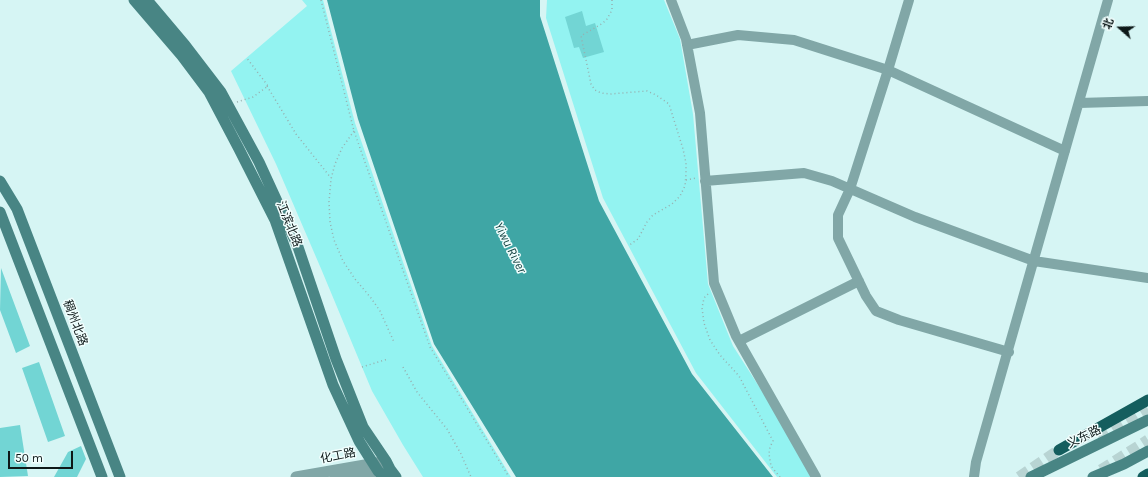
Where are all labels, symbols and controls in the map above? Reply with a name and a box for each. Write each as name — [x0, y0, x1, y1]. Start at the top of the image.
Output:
north arrow — [1100, 8, 1140, 48]
text: 北 — [1100, 16, 1116, 31]
street label: 江滨北路 — [273, 199, 305, 249]
water label: Yiwu River — [490, 220, 530, 276]
street label: 稠州北路 — [60, 298, 90, 348]
street label: 义东路 — [1065, 423, 1103, 451]
scale bar — [10, 443, 75, 469]
street label: 化工路 — [319, 445, 357, 467]
text: 50 m — [15, 451, 43, 465]

